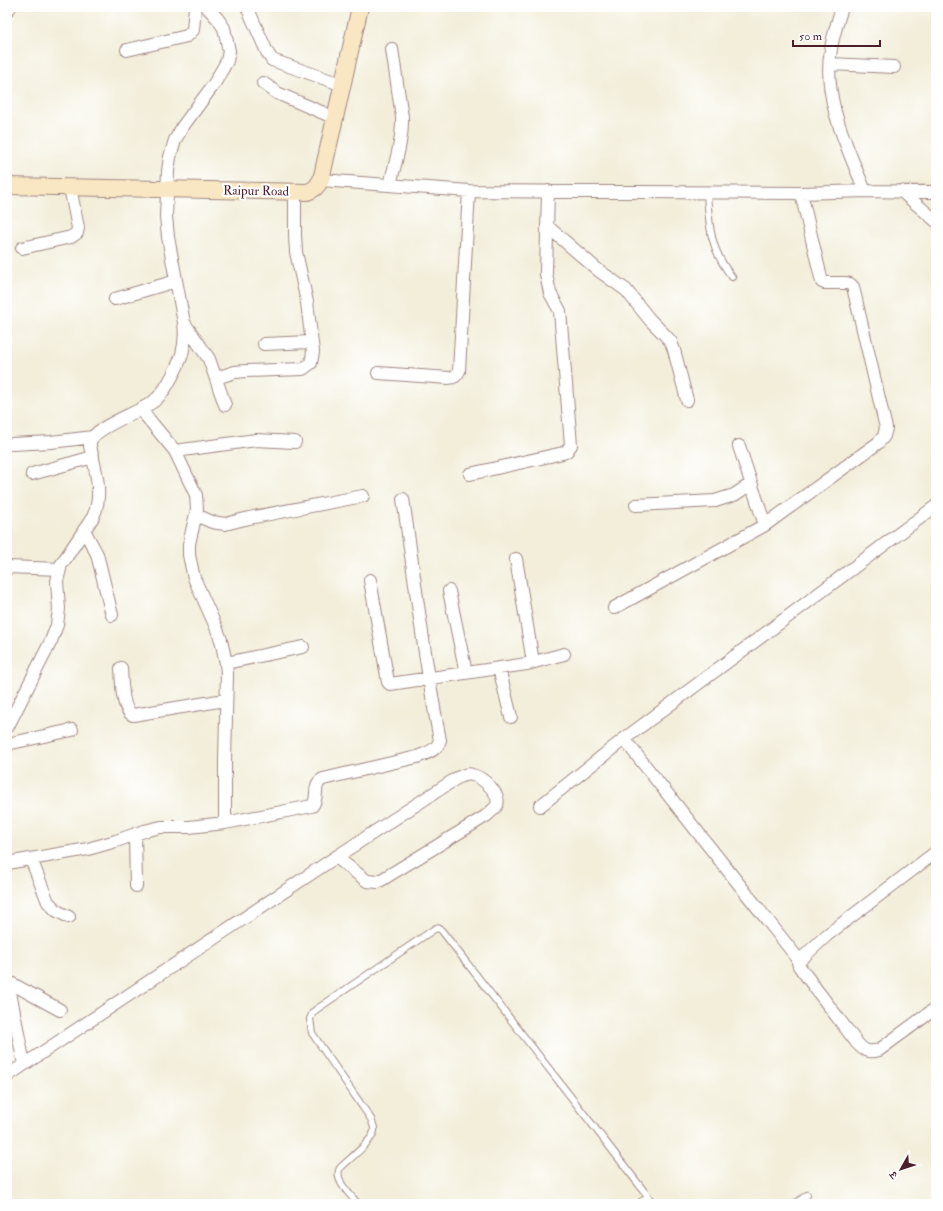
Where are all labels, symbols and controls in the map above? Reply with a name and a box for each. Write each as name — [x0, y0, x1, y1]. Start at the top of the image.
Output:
scale bar — [793, 22, 880, 48]
text: 50 m — [799, 29, 823, 44]
street label: Raipur Road — [223, 182, 290, 201]
north arrow — [881, 1149, 921, 1189]
text: उ — [886, 1168, 901, 1182]

